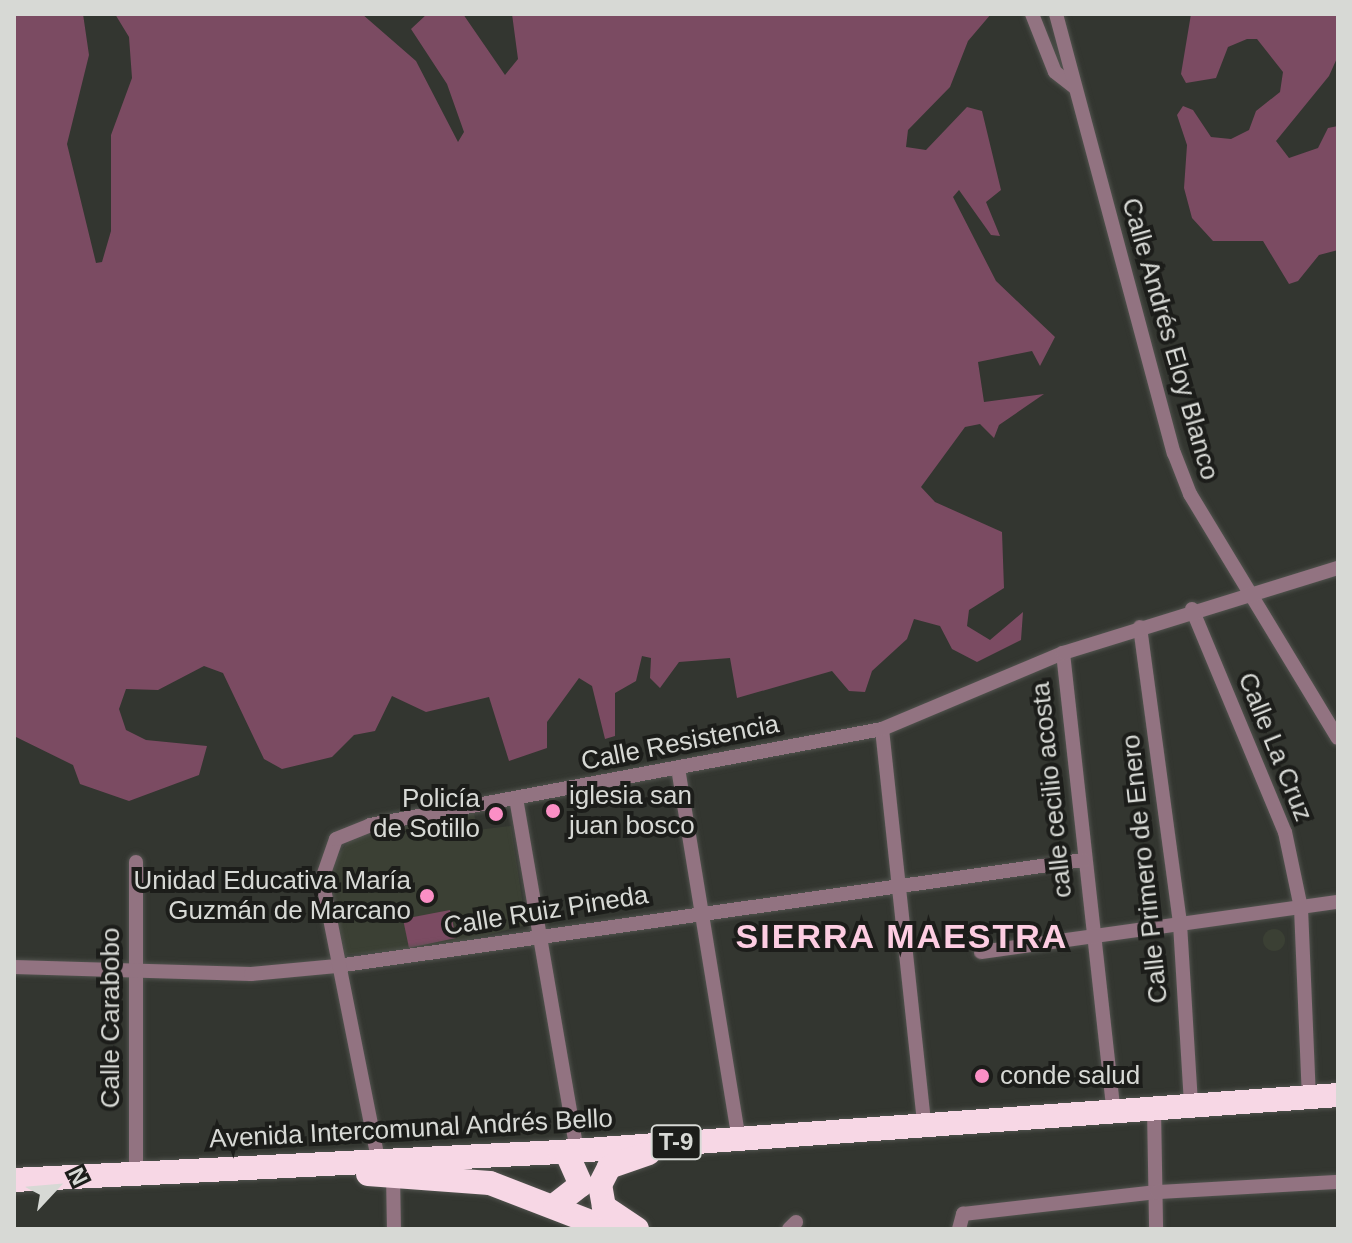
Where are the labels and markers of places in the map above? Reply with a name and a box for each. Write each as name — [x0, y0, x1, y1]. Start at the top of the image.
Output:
place label: iglesia san juan bosco — [569, 780, 695, 842]
place label: Policía de Sotillo — [373, 783, 480, 844]
marker: iglesia san juan bosco — [544, 802, 562, 820]
marker: Policía de Sotillo — [487, 805, 505, 823]
place label: Unidad Educativa María Guzmán de Marcano — [134, 865, 411, 926]
marker: Unidad Educativa María Guzmán de Marcano — [418, 887, 436, 905]
place label: conde salud — [1000, 1060, 1140, 1092]
marker: conde salud — [971, 1065, 993, 1087]

